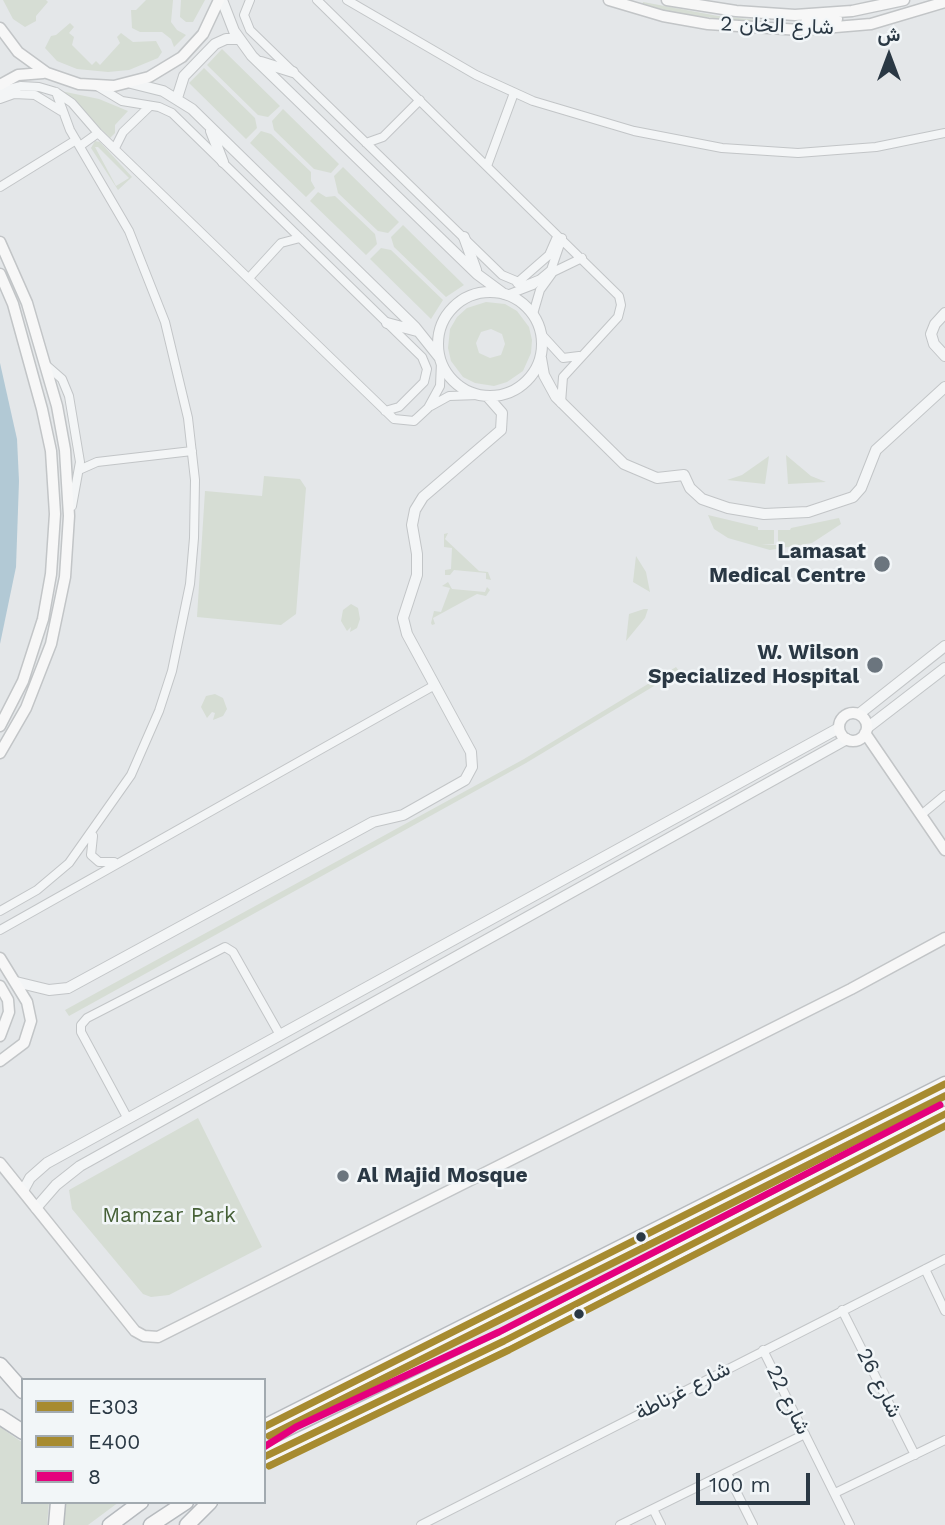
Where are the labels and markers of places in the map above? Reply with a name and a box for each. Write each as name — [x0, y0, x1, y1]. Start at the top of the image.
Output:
place label: Lamasat Medical Centre — [709, 539, 866, 589]
marker: Lamasat Medical Centre — [872, 554, 892, 574]
place label: W. Wilson Specialized Hospital — [648, 640, 859, 690]
marker: W. Wilson Specialized Hospital — [865, 655, 885, 675]
place label: Al Majid Mosque — [357, 1163, 528, 1189]
marker: Al Majid Mosque — [335, 1168, 351, 1184]
unlabelled marker — [634, 1230, 648, 1244]
unlabelled marker — [572, 1307, 586, 1321]

